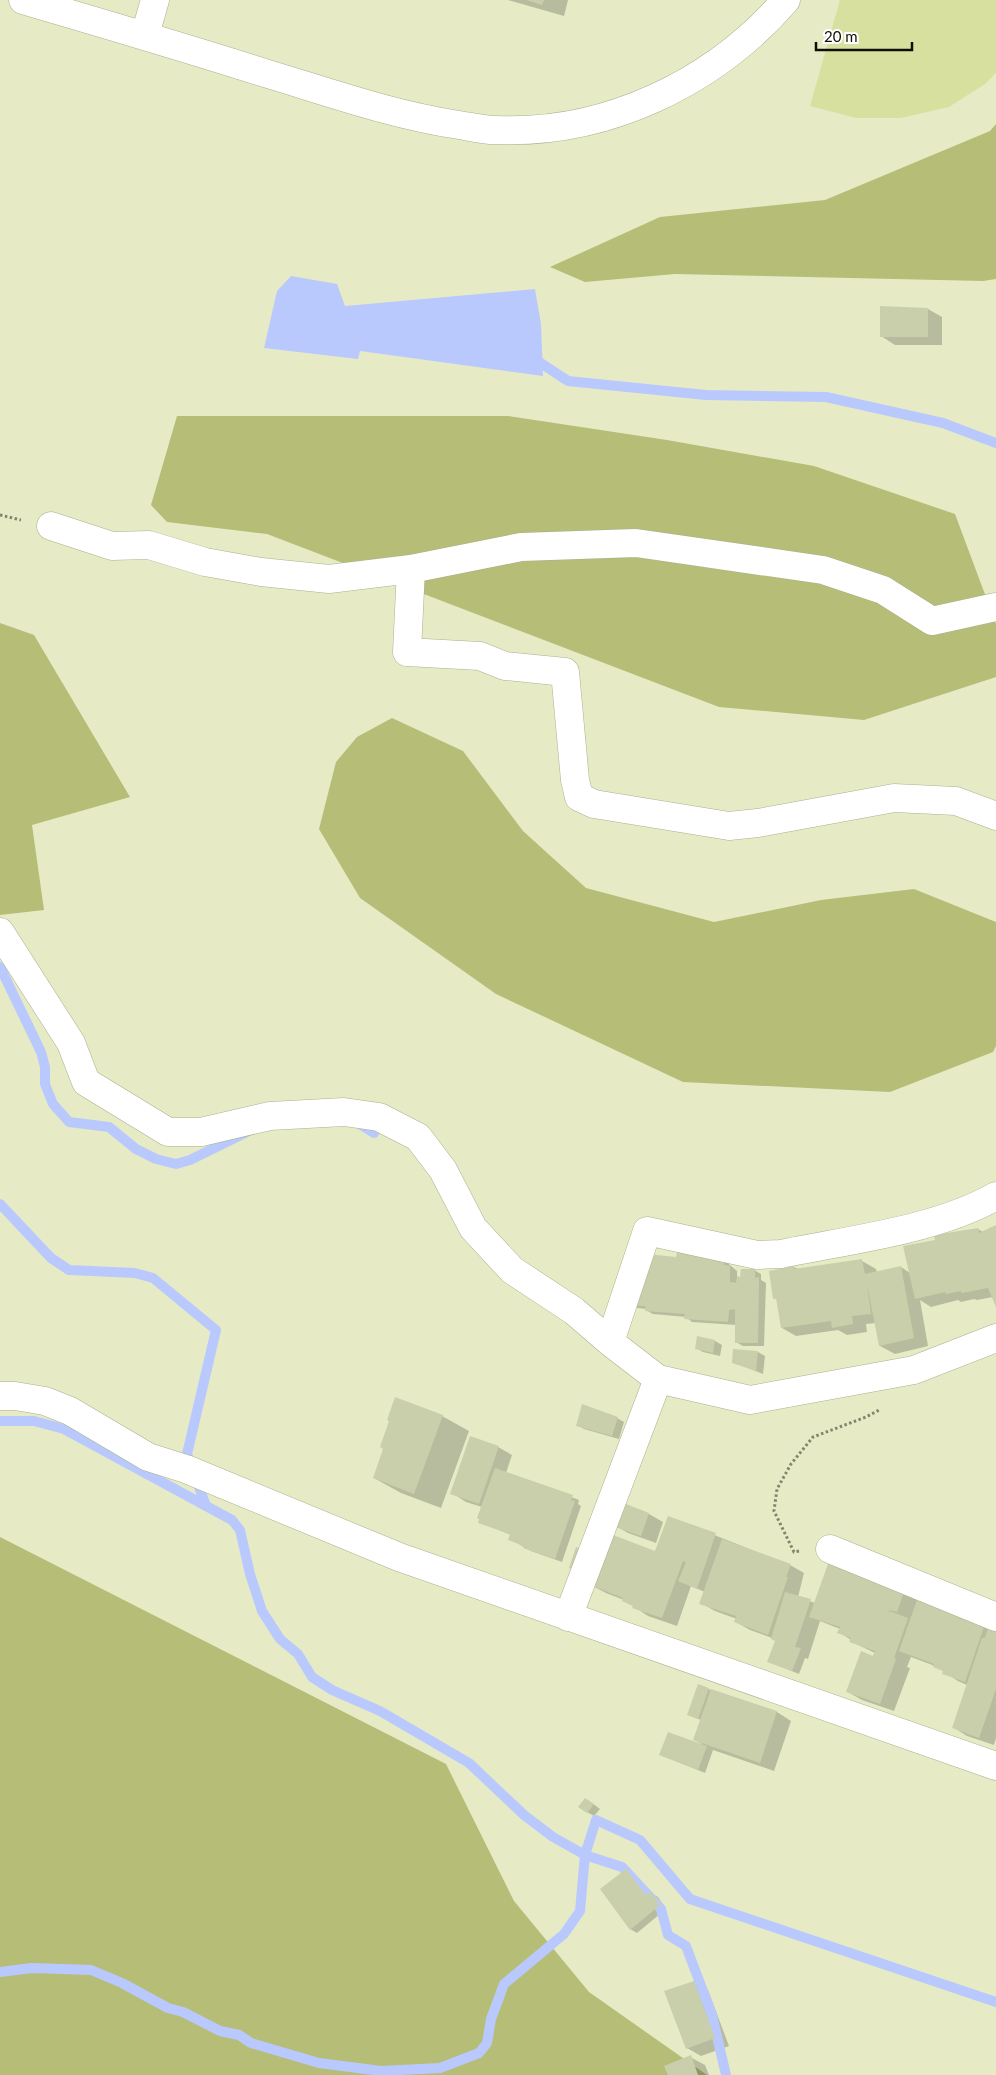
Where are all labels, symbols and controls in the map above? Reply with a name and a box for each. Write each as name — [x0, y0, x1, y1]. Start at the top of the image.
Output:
scale bar — [816, 20, 912, 52]
text: 20 m — [824, 27, 858, 45]

